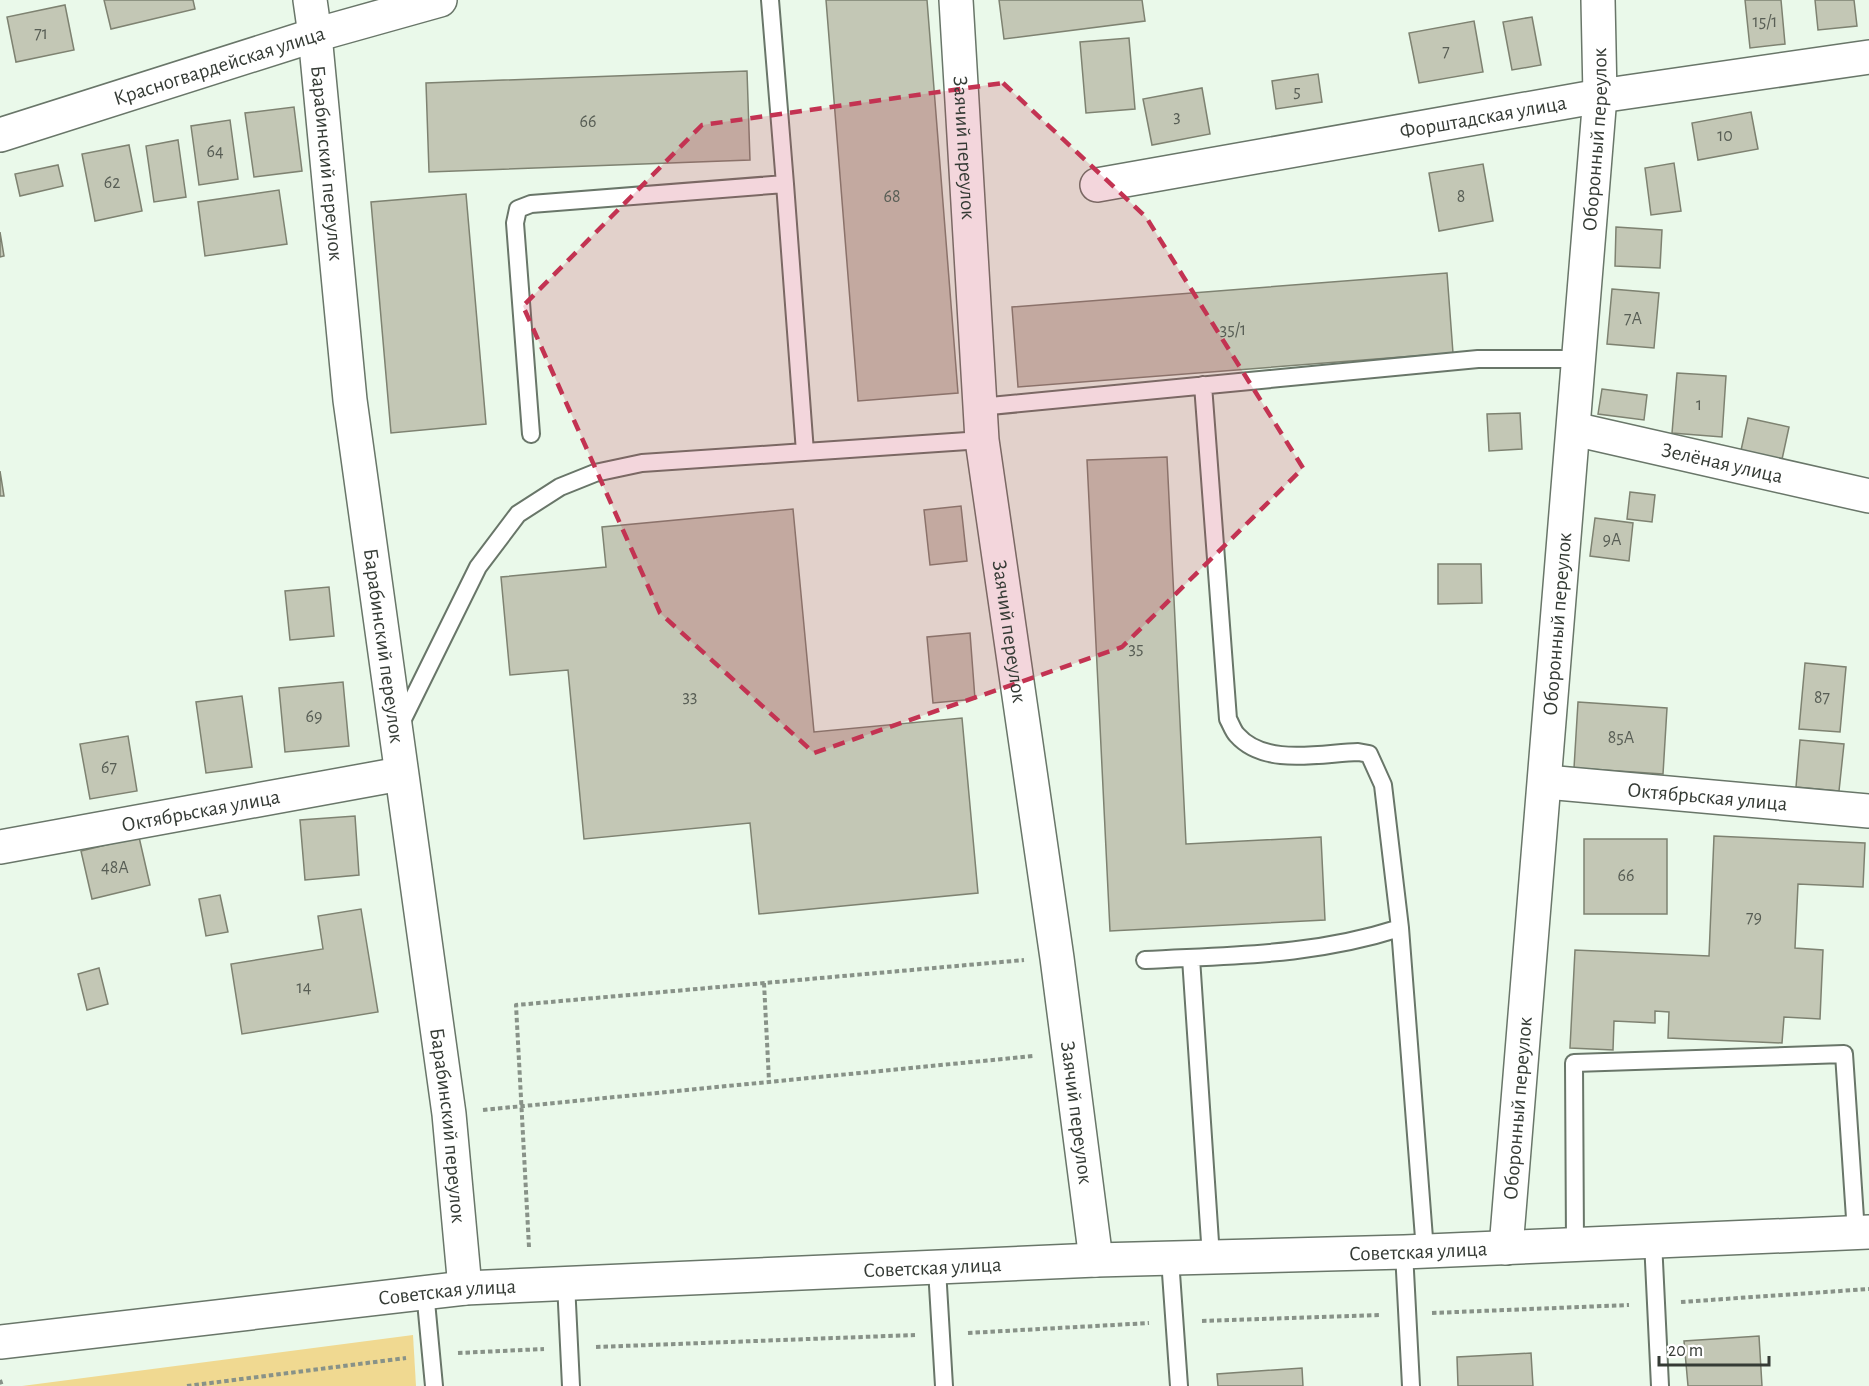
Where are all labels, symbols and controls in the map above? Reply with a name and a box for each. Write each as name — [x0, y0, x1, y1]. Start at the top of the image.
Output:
house number: 15/1 — [1752, 13, 1778, 31]
street label: Красногвардейская улица — [111, 22, 328, 109]
house number: 71 — [34, 25, 48, 43]
house number: 7 — [1442, 43, 1450, 61]
street label: Оборонный переулок — [1578, 47, 1611, 232]
street label: Барабинский переулок — [307, 64, 347, 262]
street label: Заячий переулок — [950, 75, 979, 221]
house number: 5 — [1293, 83, 1301, 101]
street label: Форштадская улица — [1398, 92, 1568, 142]
house number: 3 — [1173, 108, 1181, 126]
house number: 66 — [580, 113, 596, 131]
house number: 10 — [1717, 127, 1733, 145]
house number: 64 — [206, 143, 224, 161]
house number: 62 — [104, 174, 120, 192]
house number: 68 — [884, 188, 901, 206]
house number: 8 — [1457, 188, 1465, 206]
house number: 7А — [1624, 310, 1642, 328]
house number: 35/1 — [1220, 321, 1246, 339]
house number: 1 — [1696, 396, 1702, 414]
street label: Зелёная улица — [1660, 439, 1785, 487]
street label: Оборонный переулок — [1539, 531, 1575, 716]
house number: 9А — [1602, 531, 1622, 549]
street label: Барабинский переулок — [360, 547, 408, 745]
street label: Заячий переулок — [989, 559, 1030, 704]
house number: 35 — [1129, 640, 1143, 658]
house number: 33 — [683, 688, 697, 706]
house number: 87 — [1814, 689, 1830, 707]
house number: 69 — [306, 708, 322, 726]
house number: 85А — [1608, 729, 1635, 747]
house number: 67 — [101, 759, 117, 777]
street label: Октябрьская улица — [1626, 779, 1789, 814]
street label: Октябрьская улица — [120, 786, 282, 835]
house number: 48А — [101, 859, 129, 877]
house number: 66 — [1618, 867, 1634, 885]
house number: 79 — [1746, 909, 1762, 927]
house number: 14 — [297, 979, 312, 997]
street label: Оборонный переулок — [1499, 1016, 1535, 1201]
street label: Барабинский переулок — [427, 1026, 470, 1224]
street label: Заячий переулок — [1057, 1040, 1097, 1186]
street label: Советская улица — [1349, 1238, 1488, 1264]
street label: Советская улица — [863, 1254, 1002, 1281]
street label: Советская улица — [377, 1275, 517, 1309]
scale bar — [1659, 1329, 1768, 1367]
text: 20 m — [1668, 1342, 1703, 1360]

